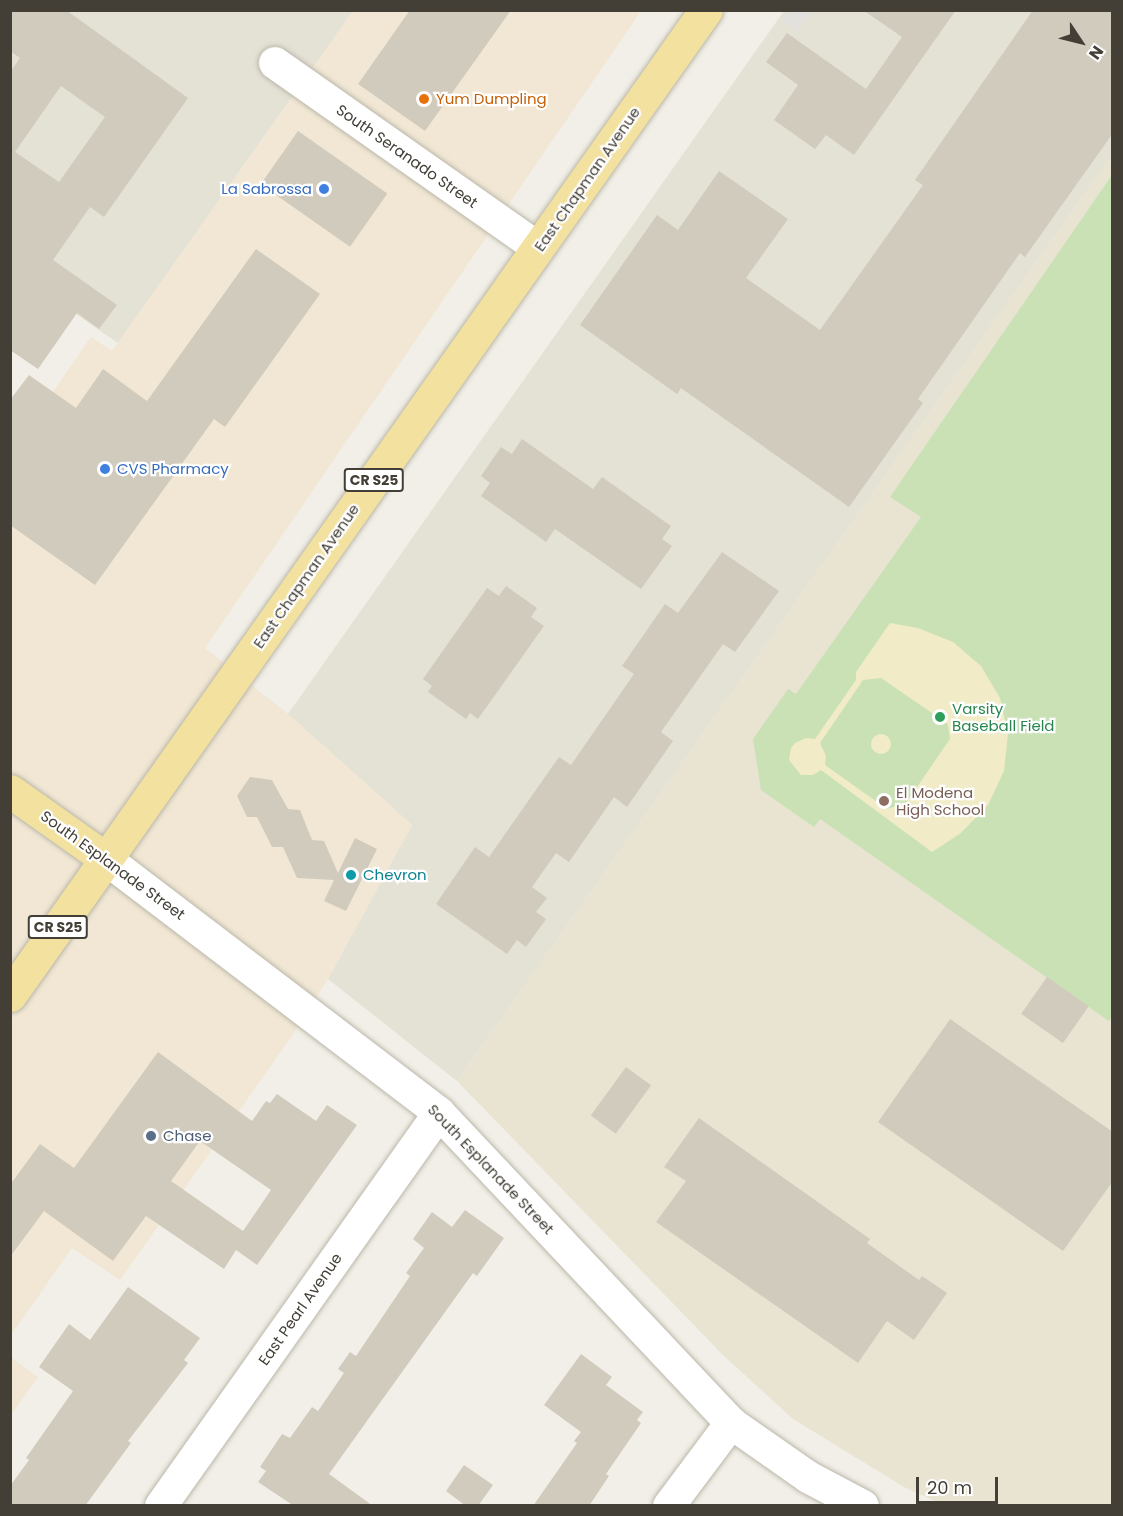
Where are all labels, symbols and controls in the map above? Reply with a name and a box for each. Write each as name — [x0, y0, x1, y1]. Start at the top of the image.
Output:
north arrow — [1051, 12, 1111, 72]
text: N — [1083, 41, 1109, 64]
place label: Yum Dumpling — [436, 90, 547, 108]
marker: Yum Dumpling — [417, 92, 431, 106]
street label: South Seranado Street — [333, 100, 481, 212]
street label: East Chapman Avenue — [530, 103, 644, 255]
place label: La Sabrossa — [221, 180, 312, 198]
marker: La Sabrossa — [317, 182, 331, 196]
place label: CVS Pharmacy — [117, 460, 229, 478]
marker: CVS Pharmacy — [98, 462, 112, 476]
road number: CR S25 — [342, 469, 406, 491]
street label: East Chapman Avenue — [249, 500, 363, 652]
place label: Varsity Baseball Field — [952, 699, 1055, 734]
marker: Varsity Baseball Field — [933, 710, 947, 724]
place label: El Modena High School — [896, 783, 984, 818]
marker: El Modena High School — [877, 794, 891, 808]
street label: South Esplanade Street — [37, 807, 189, 923]
place label: Chevron — [363, 866, 427, 884]
marker: Chevron — [344, 868, 358, 882]
road number: CR S25 — [26, 916, 90, 938]
street label: South Esplanade Street — [424, 1100, 558, 1238]
place label: Chase — [163, 1127, 211, 1145]
marker: Chase — [144, 1129, 158, 1143]
street label: East Pearl Avenue — [255, 1249, 345, 1369]
scale bar — [919, 1465, 1002, 1503]
text: 20 m — [927, 1475, 972, 1500]

